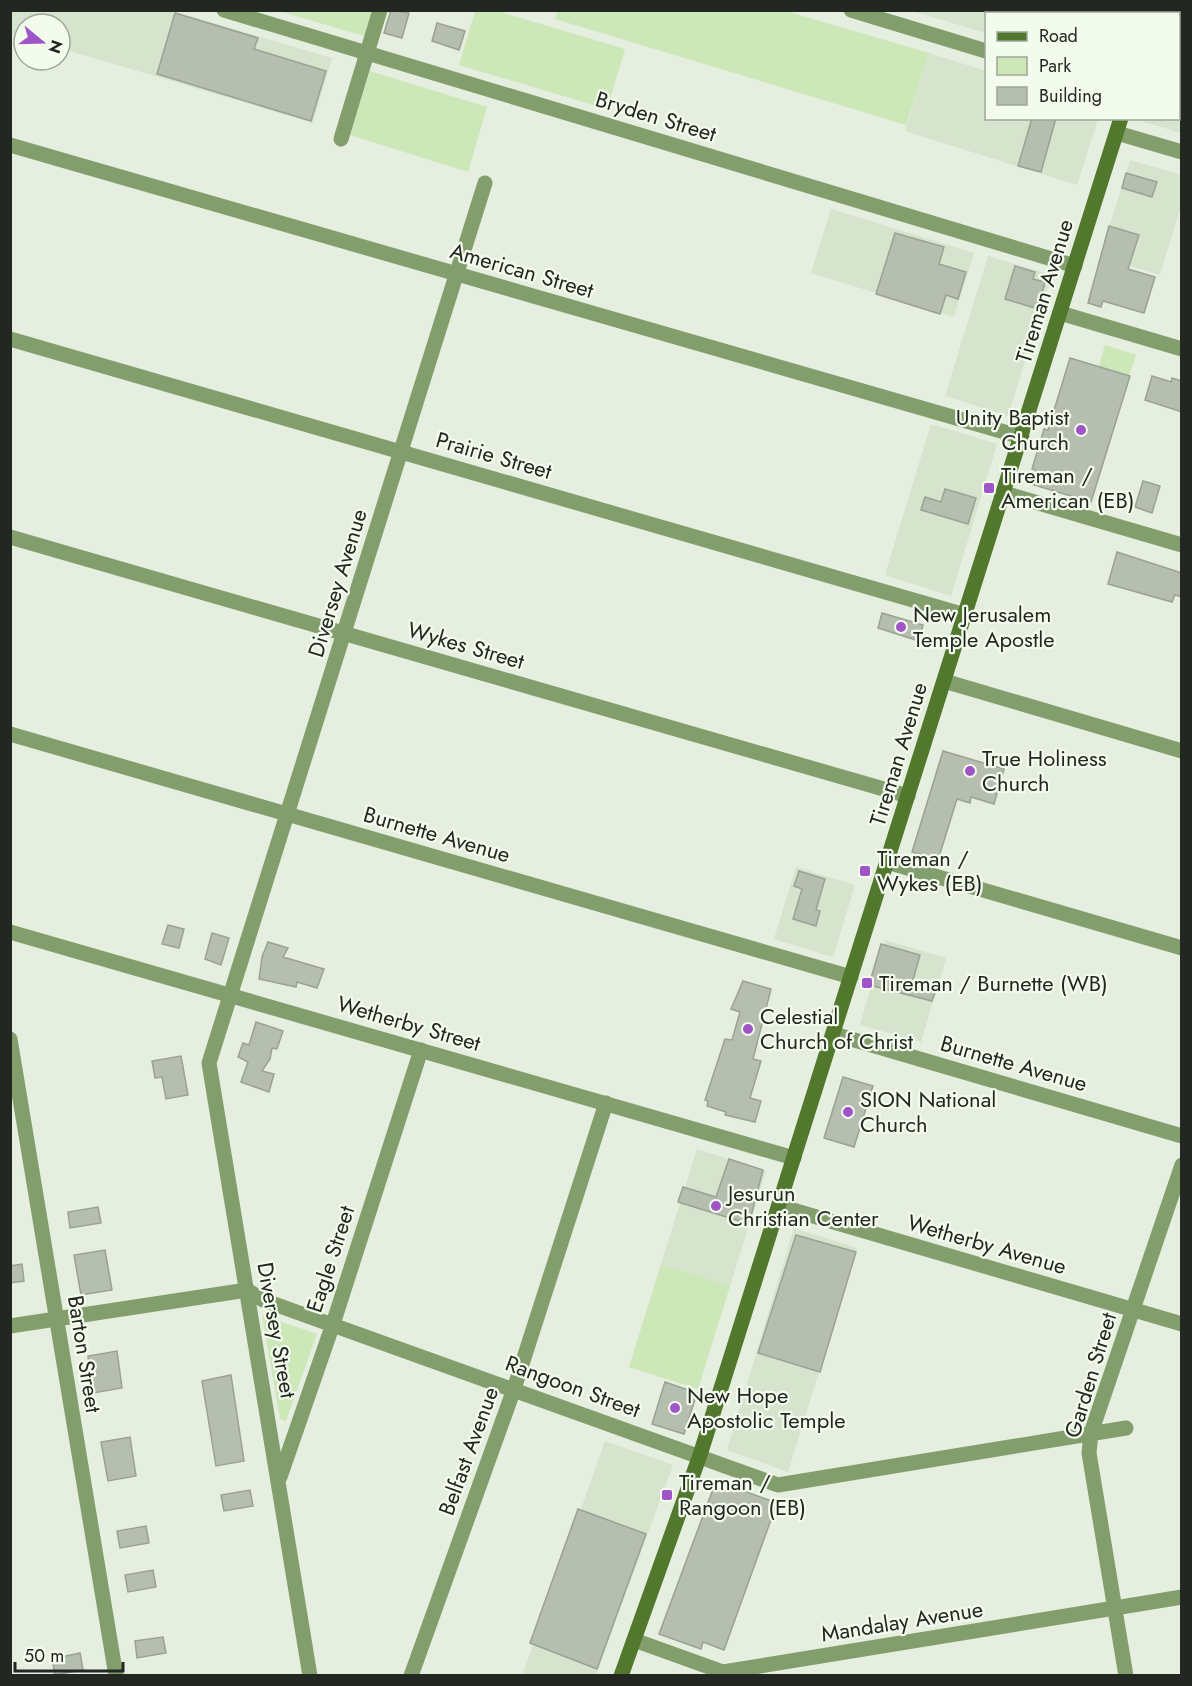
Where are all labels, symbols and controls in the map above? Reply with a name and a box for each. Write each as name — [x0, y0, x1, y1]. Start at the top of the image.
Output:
north arrow — [12, 12, 72, 72]
legend — [985, 12, 1180, 120]
text: Road — [1039, 23, 1078, 49]
text: N — [43, 37, 69, 56]
text: Park — [1039, 53, 1071, 79]
street label: Bryden Street — [592, 82, 721, 150]
text: Building — [1039, 83, 1102, 109]
street label: Tireman Avenue — [1007, 215, 1081, 367]
street label: American Street — [446, 234, 598, 306]
place label: Unity Baptist Church — [956, 401, 1070, 458]
street label: Prairie Street — [432, 423, 556, 487]
marker: Unity Baptist Church — [1074, 423, 1088, 437]
place label: Tireman / American (EB) — [1001, 459, 1135, 516]
marker: Tireman / American (EB) — [982, 481, 996, 495]
street label: Diversey Avenue — [299, 505, 375, 661]
place label: New Jerusalem Temple Apostle — [913, 598, 1055, 655]
street label: Wykes Street — [404, 613, 529, 677]
marker: New Jerusalem Temple Apostle — [894, 620, 908, 634]
street label: Tireman Avenue — [861, 678, 935, 830]
place label: True Holiness Church — [982, 742, 1107, 799]
marker: True Holiness Church — [963, 764, 977, 778]
street label: Burnette Avenue — [360, 798, 514, 870]
place label: Tireman / Wykes (EB) — [877, 842, 983, 899]
marker: Tireman / Wykes (EB) — [858, 864, 872, 878]
place label: Tireman / Burnette (WB) — [879, 967, 1108, 999]
marker: Tireman / Burnette (WB) — [860, 976, 874, 990]
street label: Wetherby Street — [333, 987, 485, 1059]
place label: Celestial Church of Christ — [760, 1000, 914, 1057]
marker: Celestial Church of Christ — [741, 1022, 755, 1036]
street label: Burnette Avenue — [937, 1027, 1091, 1099]
place label: SION National Church — [860, 1083, 996, 1140]
marker: SION National Church — [841, 1105, 855, 1119]
place label: Jesurun Christian Center — [725, 1177, 879, 1234]
marker: Jesurun Christian Center — [709, 1199, 723, 1213]
street label: Eagle Street — [298, 1201, 363, 1317]
street label: Wetherby Avenue — [904, 1206, 1070, 1282]
street label: Diversey Street — [249, 1259, 305, 1401]
street label: Barton Street — [60, 1293, 110, 1416]
street label: Garden Street — [1056, 1308, 1124, 1442]
street label: Rangoon Street — [501, 1347, 646, 1426]
place label: New Hope Apostolic Temple — [687, 1379, 846, 1436]
street label: Belfast Avenue — [430, 1382, 506, 1520]
marker: New Hope Apostolic Temple — [668, 1401, 682, 1415]
place label: Tireman / Rangoon (EB) — [679, 1466, 806, 1523]
marker: Tireman / Rangoon (EB) — [660, 1488, 674, 1502]
street label: Mandalay Avenue — [819, 1592, 985, 1650]
scale bar — [15, 1635, 123, 1673]
text: 50 m — [24, 1643, 64, 1669]

